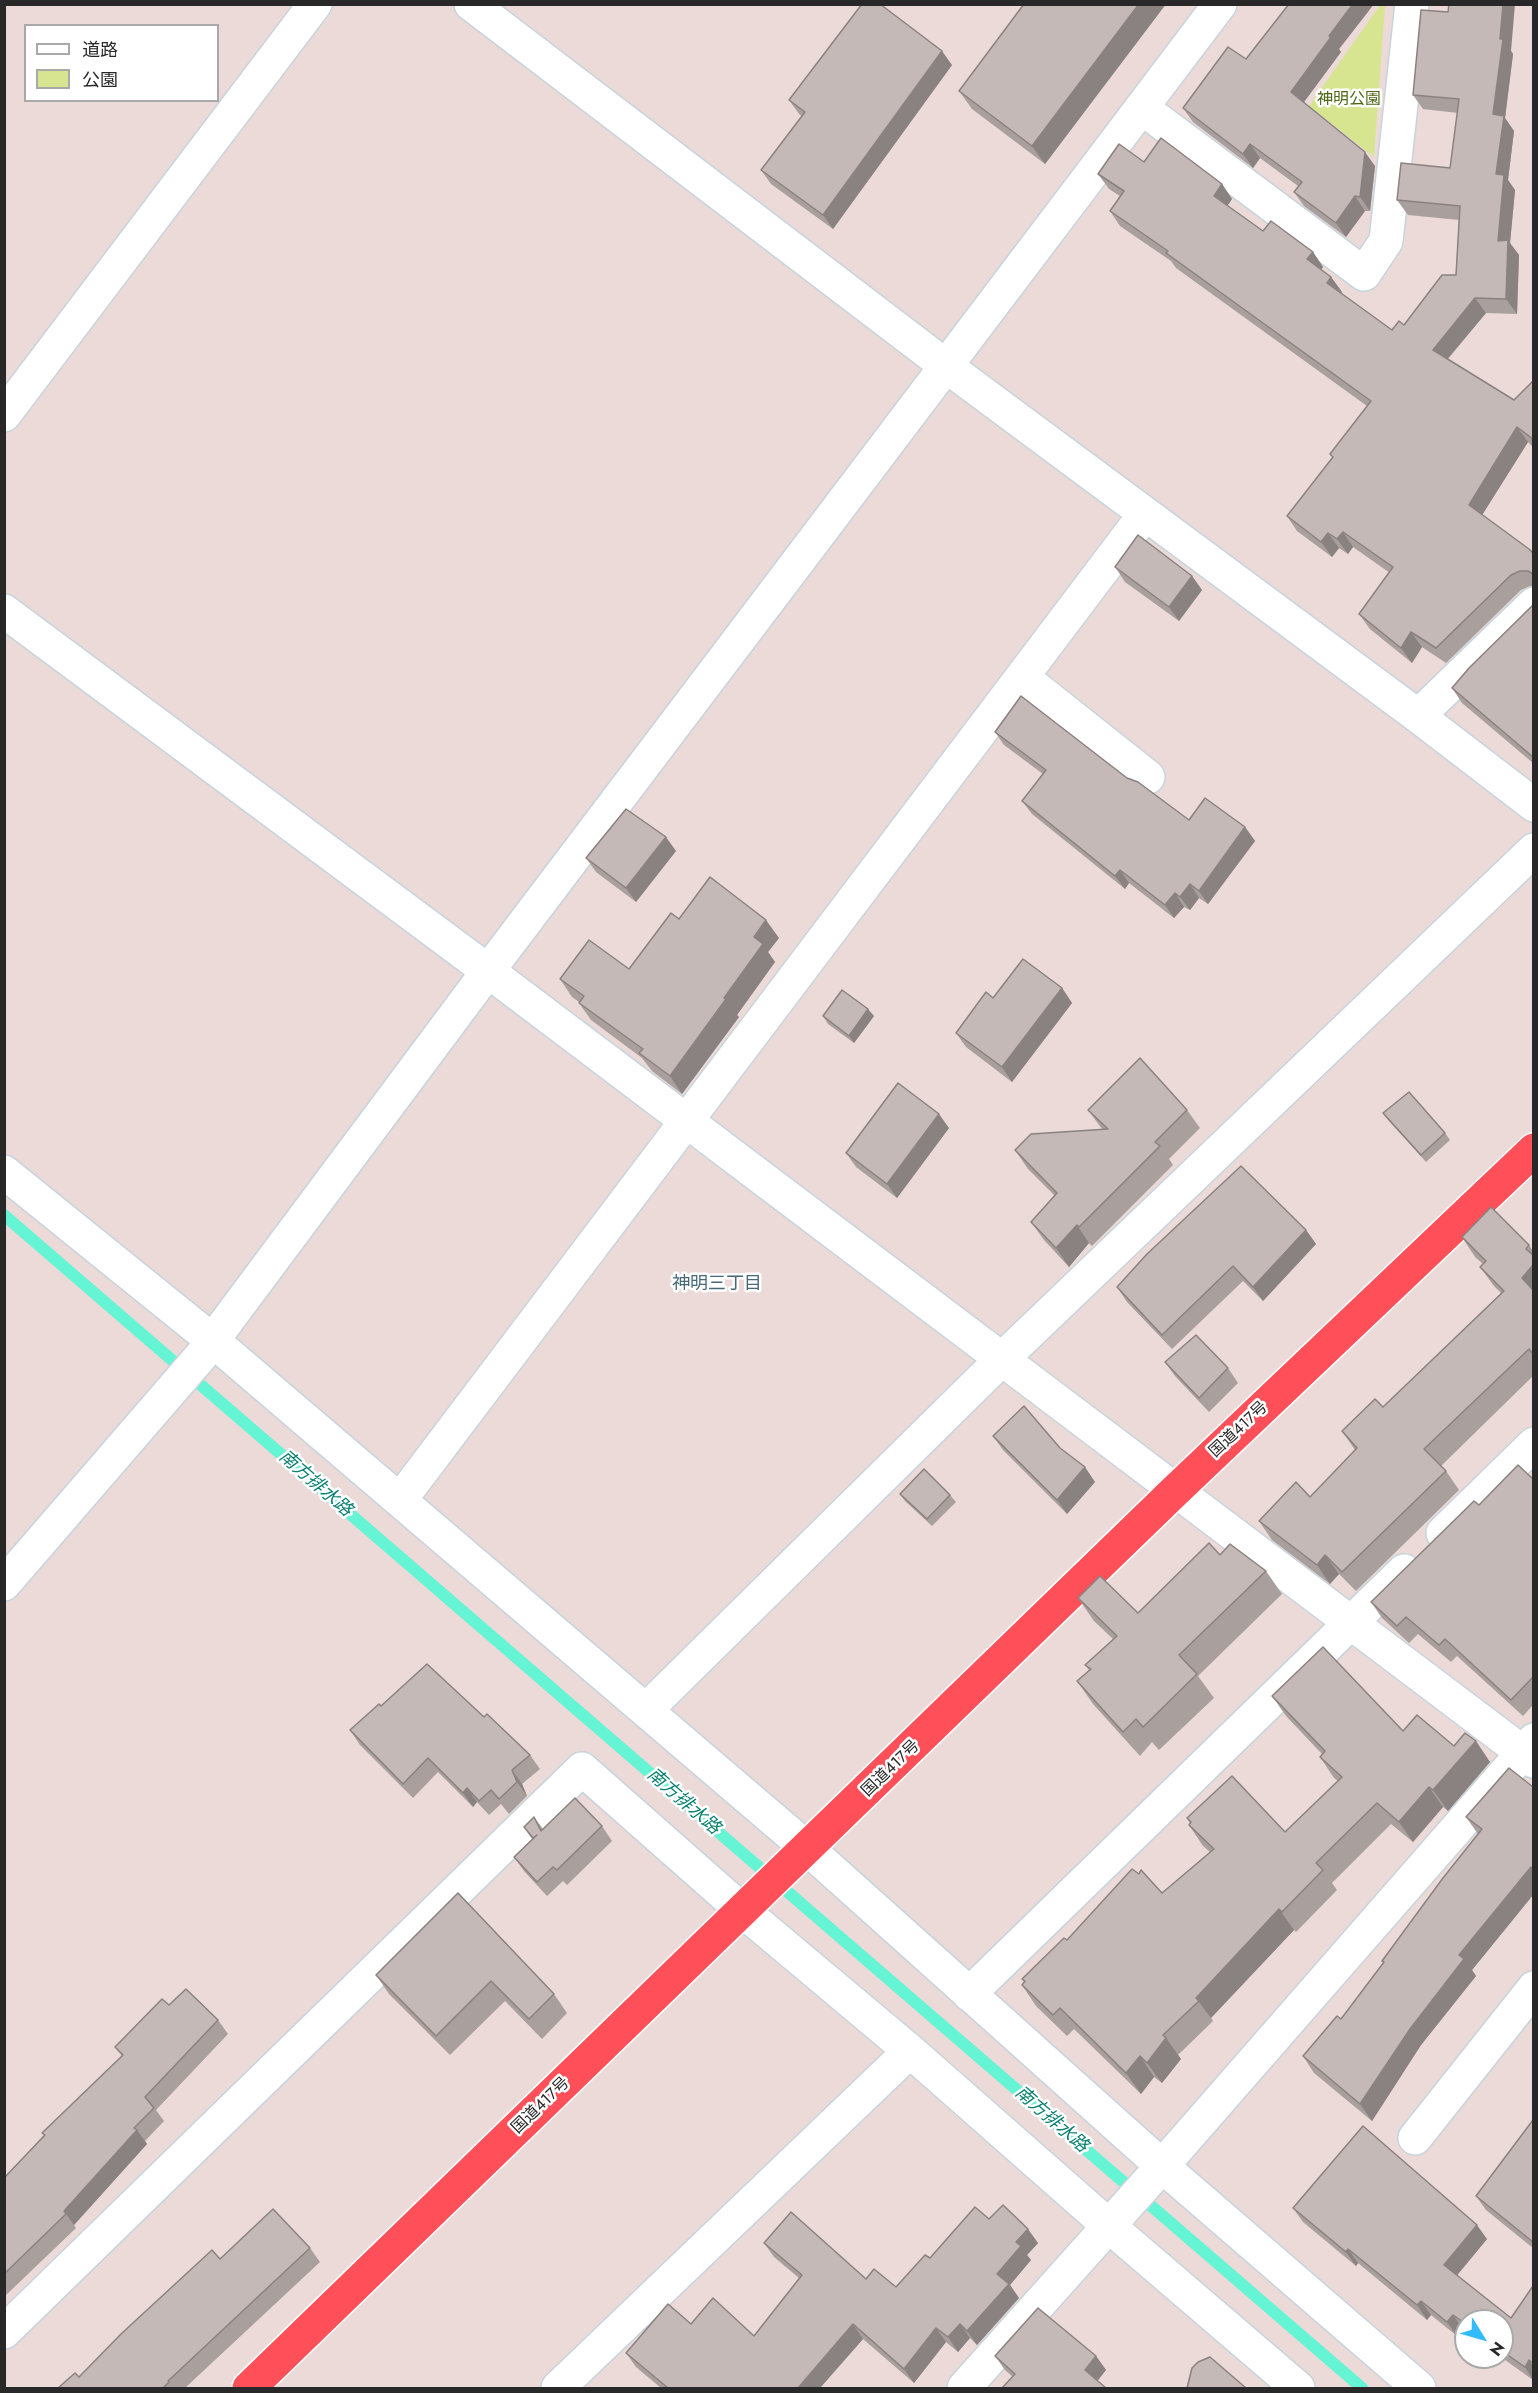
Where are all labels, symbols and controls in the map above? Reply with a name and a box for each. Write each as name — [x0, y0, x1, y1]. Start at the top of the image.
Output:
legend — [24, 24, 219, 102]
text: 道路 — [82, 37, 118, 63]
text: 公園 — [82, 67, 118, 93]
park label: 神明公園 — [1317, 90, 1381, 110]
district label: 神明三丁目 — [672, 1274, 762, 1296]
street label: 国道417号 — [1206, 1398, 1272, 1462]
water label: 南方排水路 — [274, 1446, 356, 1522]
street label: 国道417号 — [858, 1737, 924, 1801]
water label: 南方排水路 — [642, 1764, 724, 1840]
street label: 国道417号 — [508, 2074, 574, 2138]
water label: 南方排水路 — [1010, 2082, 1092, 2158]
north arrow — [1454, 2309, 1514, 2369]
text: N — [1484, 2337, 1510, 2361]

